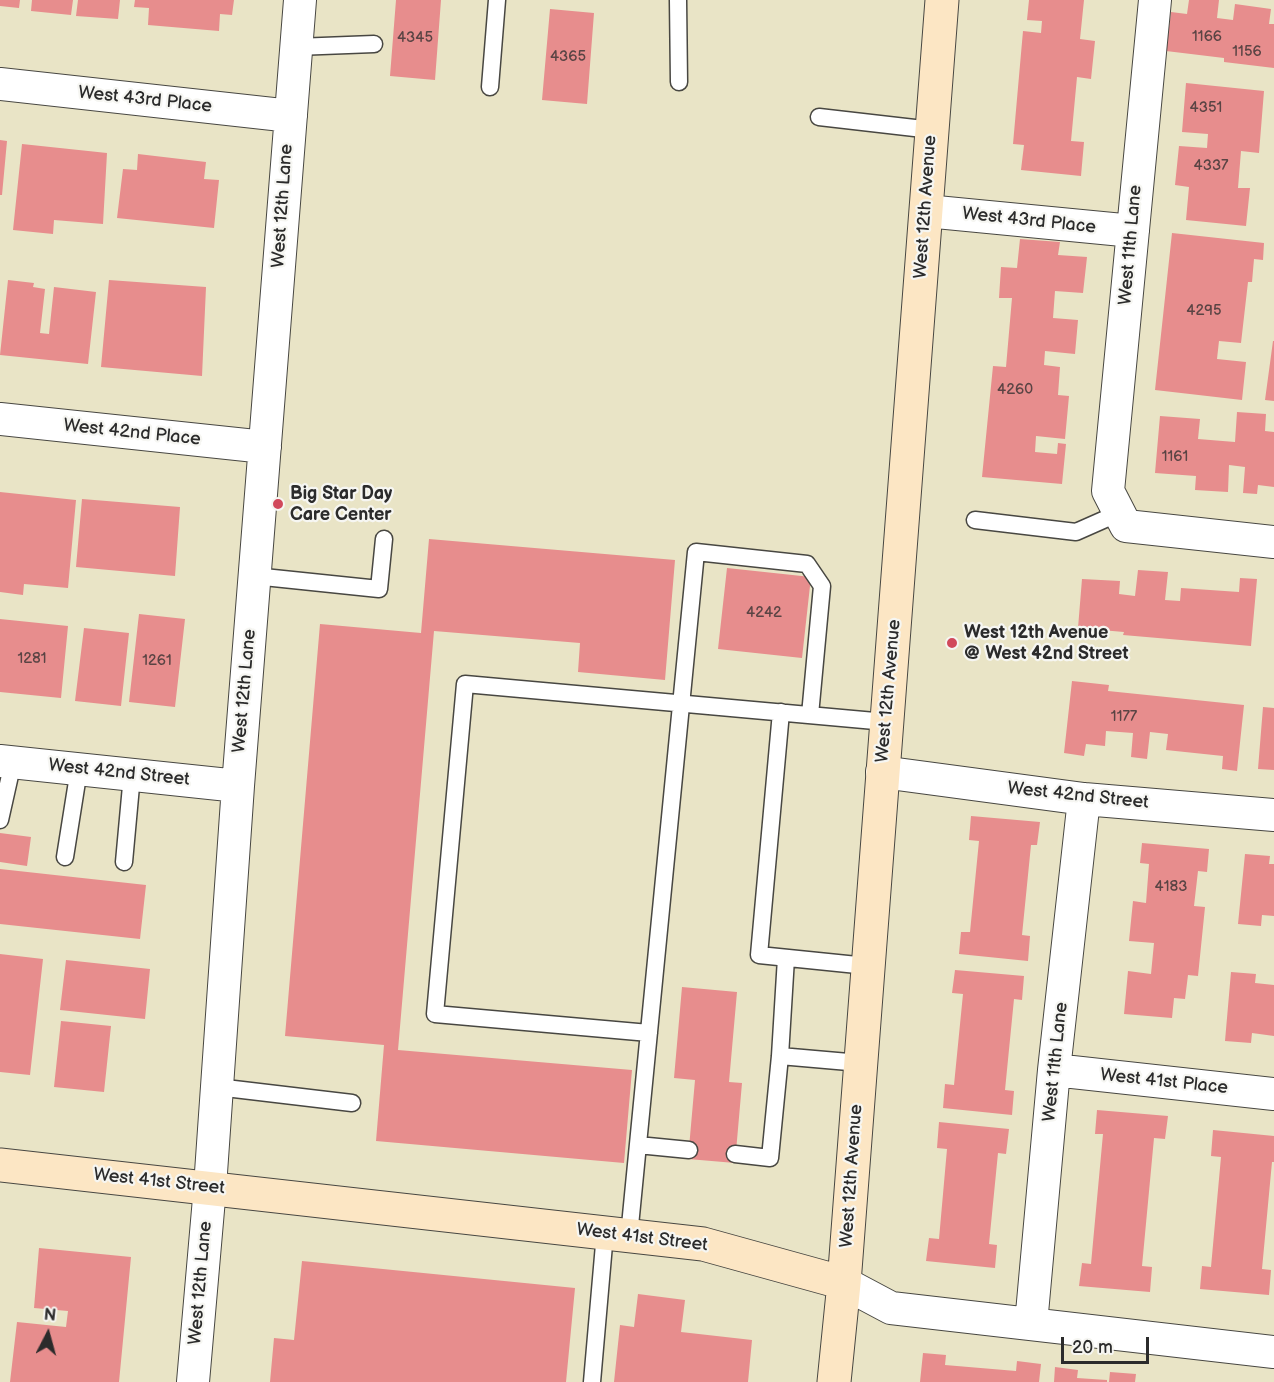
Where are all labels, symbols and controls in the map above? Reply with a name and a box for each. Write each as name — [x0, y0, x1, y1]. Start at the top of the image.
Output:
house number: 1166 — [1192, 28, 1222, 46]
house number: 4345 — [397, 29, 433, 47]
house number: 1156 — [1232, 43, 1262, 61]
house number: 4365 — [550, 48, 586, 66]
street label: West 43rd Place — [77, 82, 213, 118]
house number: 4351 — [1190, 99, 1222, 117]
street label: West 12th Avenue — [910, 135, 942, 279]
street label: West 12th Lane — [268, 143, 298, 269]
house number: 4337 — [1194, 157, 1228, 175]
street label: West 11th Lane — [1115, 184, 1147, 306]
street label: West 43rd Place — [961, 203, 1097, 239]
house number: 4295 — [1186, 302, 1222, 320]
house number: 4260 — [997, 381, 1033, 399]
street label: West 42nd Place — [62, 415, 202, 451]
house number: 1161 — [1162, 448, 1188, 466]
place label: Big Star Day Care Center — [290, 483, 392, 526]
marker: Big Star Day Care Center — [271, 497, 285, 511]
house number: 4242 — [746, 604, 782, 622]
street label: West 12th Avenue — [872, 618, 906, 764]
place label: West 12th Avenue @ West 42nd Street — [964, 622, 1128, 664]
street label: West 12th Lane — [229, 628, 261, 754]
marker: West 12th Avenue @ West 42nd Street — [945, 636, 959, 650]
house number: 1281 — [17, 650, 47, 668]
house number: 1261 — [142, 652, 172, 670]
house number: 1177 — [1111, 708, 1137, 726]
street label: West 42nd Street — [47, 755, 191, 791]
street label: West 42nd Street — [1006, 778, 1150, 814]
house number: 4183 — [1155, 878, 1187, 896]
street label: West 11th Lane — [1039, 1001, 1073, 1123]
street label: West 41st Place — [1099, 1065, 1229, 1099]
street label: West 12th Avenue — [836, 1104, 868, 1248]
street label: West 41st Street — [92, 1164, 226, 1200]
street label: West 41st Street — [575, 1219, 709, 1257]
street label: West 12th Lane — [185, 1220, 217, 1346]
north arrow — [18, 1304, 78, 1364]
text: N — [43, 1306, 57, 1326]
scale bar — [1064, 1325, 1152, 1363]
text: 20 m — [1072, 1337, 1113, 1358]

